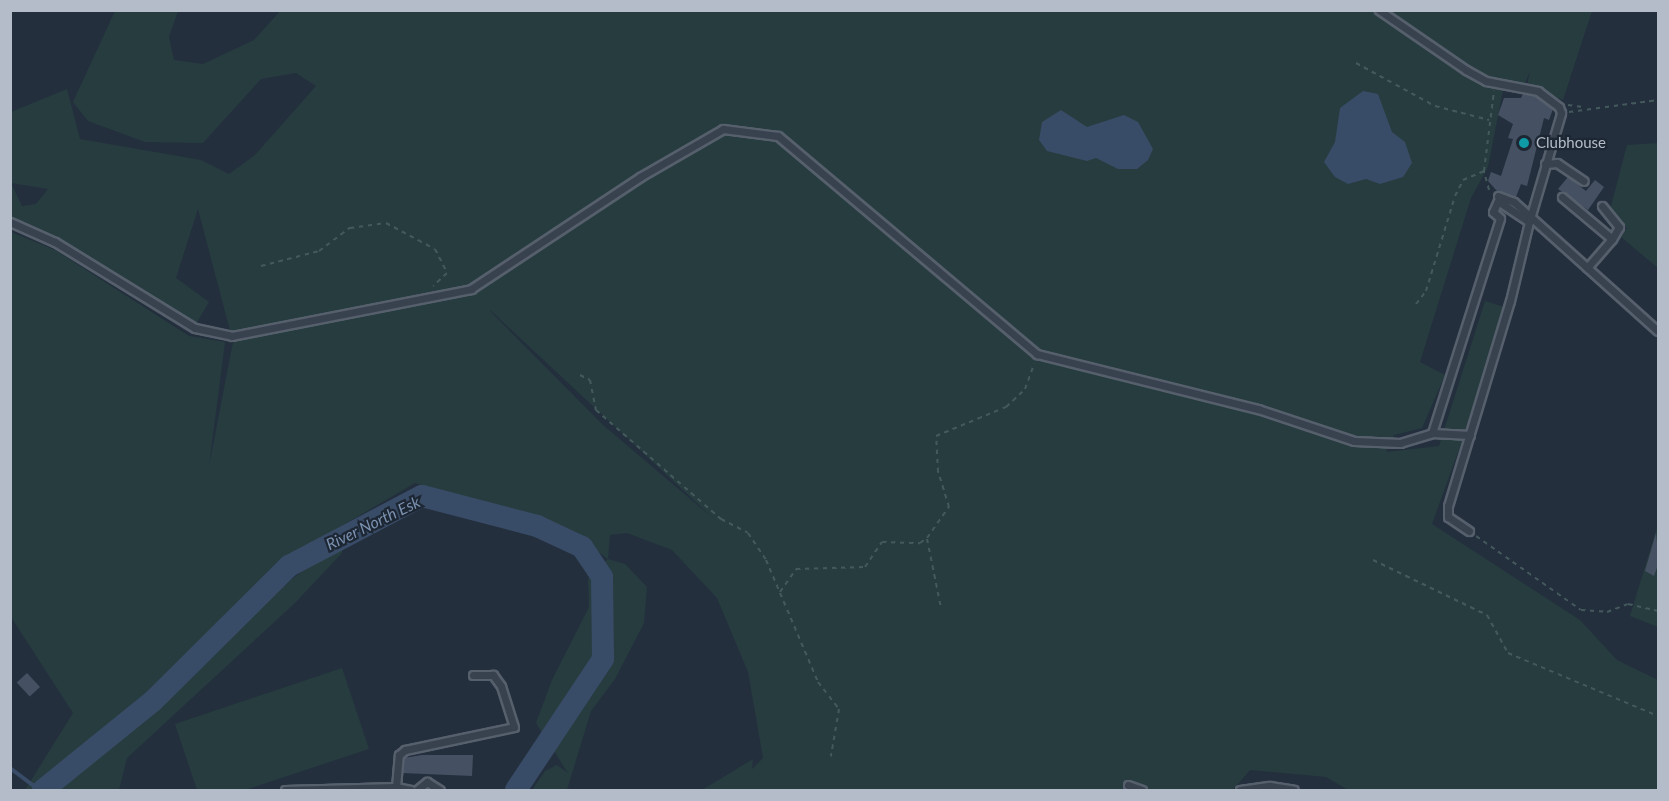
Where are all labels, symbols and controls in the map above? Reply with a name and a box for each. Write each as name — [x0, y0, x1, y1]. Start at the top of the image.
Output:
place label: Clubhouse — [1536, 134, 1606, 152]
marker: Clubhouse — [1517, 136, 1531, 150]
water label: River North Esk — [323, 492, 423, 554]

